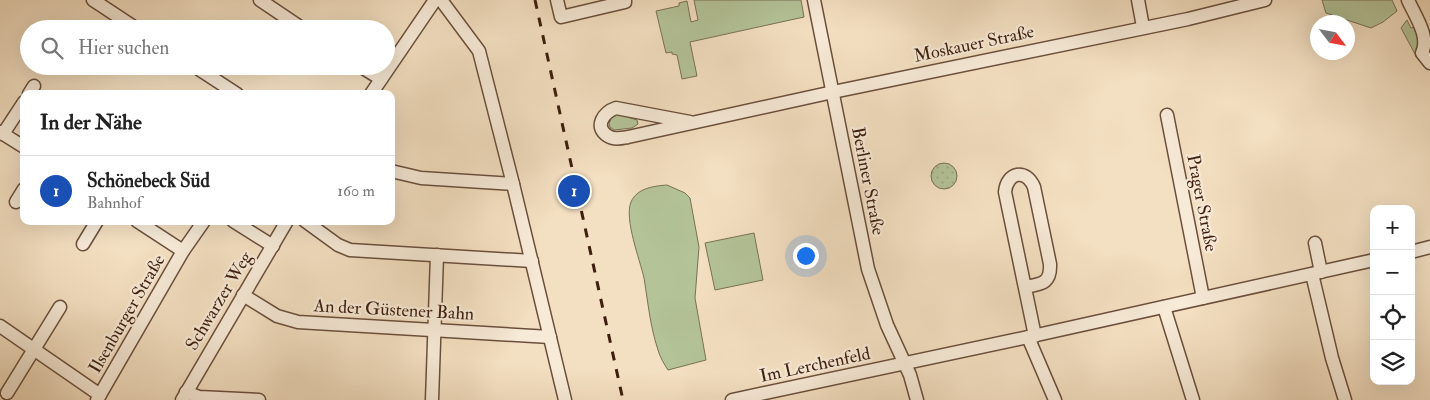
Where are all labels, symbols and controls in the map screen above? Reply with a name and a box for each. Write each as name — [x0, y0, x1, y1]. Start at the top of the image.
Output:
north arrow — [1310, 15, 1355, 60]
search box — [20, 20, 395, 75]
street label: Moskauer Straße — [912, 20, 1037, 68]
icon: search — [38, 34, 66, 62]
text: Hier suchen — [78, 36, 169, 60]
text: In der Nähe — [40, 109, 142, 136]
street label: Berliner Straße — [846, 125, 890, 238]
street label: Prager Straße — [1181, 152, 1223, 254]
text: Schönebeck Süd — [87, 169, 210, 193]
pin: 1 — [558, 172, 590, 210]
text: 1 — [53, 181, 59, 201]
text: 160 m — [337, 181, 375, 201]
text: Bahnhof — [87, 193, 142, 213]
map controls — [1370, 205, 1415, 385]
button: + — [1370, 205, 1415, 250]
your location — [793, 243, 819, 269]
street label: Schwarzer Weg — [180, 246, 258, 355]
street label: Ilsenburger Straße — [84, 250, 171, 378]
button: − — [1370, 250, 1415, 295]
street label: An der Güstener Bahn — [312, 294, 475, 326]
button: locate — [1370, 295, 1415, 340]
button: layers — [1370, 340, 1415, 385]
street label: Im Lerchenfeld — [758, 342, 872, 388]

